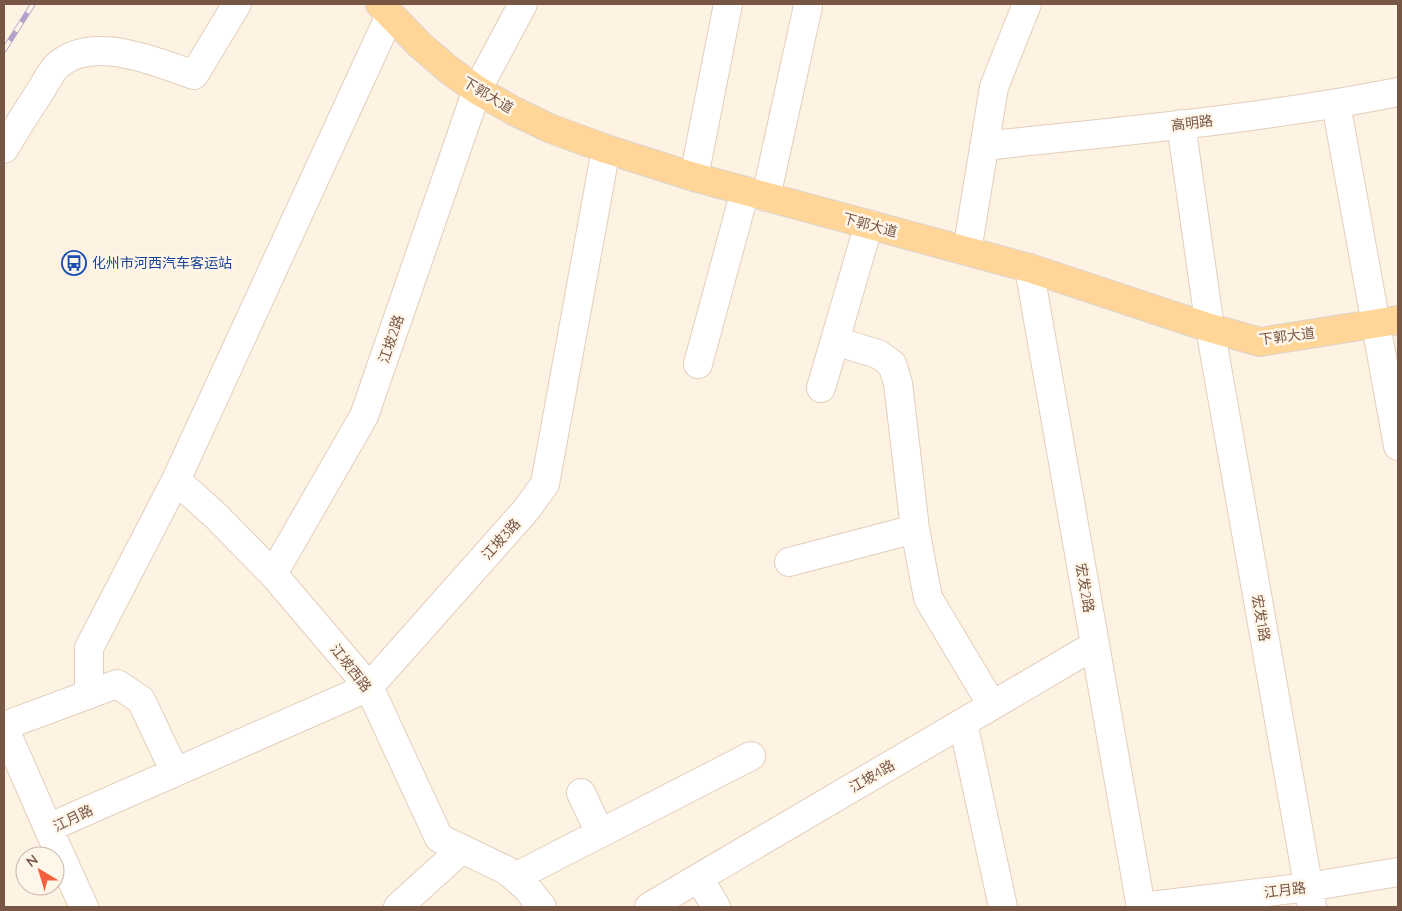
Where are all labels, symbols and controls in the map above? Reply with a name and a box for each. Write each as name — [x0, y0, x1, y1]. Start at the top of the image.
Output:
street label: 下郭大道 — [459, 73, 517, 117]
street label: 高明路 — [1170, 112, 1214, 134]
street label: 下郭大道 — [841, 209, 899, 241]
bus stop icon: 化州市河西汽车客运站 — [61, 250, 87, 276]
place label: 化州市河西汽车客运站 — [92, 254, 232, 272]
street label: 江坡2路 — [374, 313, 408, 365]
street label: 下郭大道 — [1258, 324, 1316, 348]
street label: 江坡3路 — [478, 515, 524, 563]
street label: 宏发2路 — [1072, 562, 1098, 614]
street label: 宏发1路 — [1248, 593, 1274, 643]
street label: 江坡西路 — [327, 640, 375, 696]
street label: 江坡4路 — [846, 756, 898, 796]
street label: 江月路 — [50, 801, 96, 835]
north arrow — [15, 846, 65, 896]
text: N — [22, 850, 42, 871]
street label: 江月路 — [1263, 879, 1307, 901]

